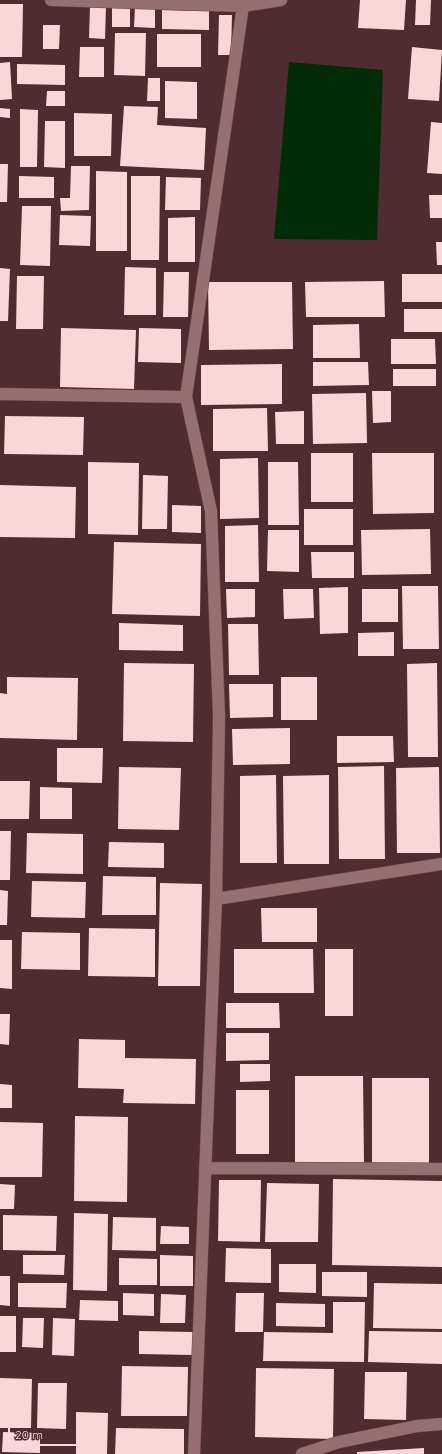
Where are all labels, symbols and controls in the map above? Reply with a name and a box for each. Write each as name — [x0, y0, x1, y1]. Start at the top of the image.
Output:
scale bar — [10, 1420, 96, 1446]
text: 20 m — [15, 1427, 43, 1442]

